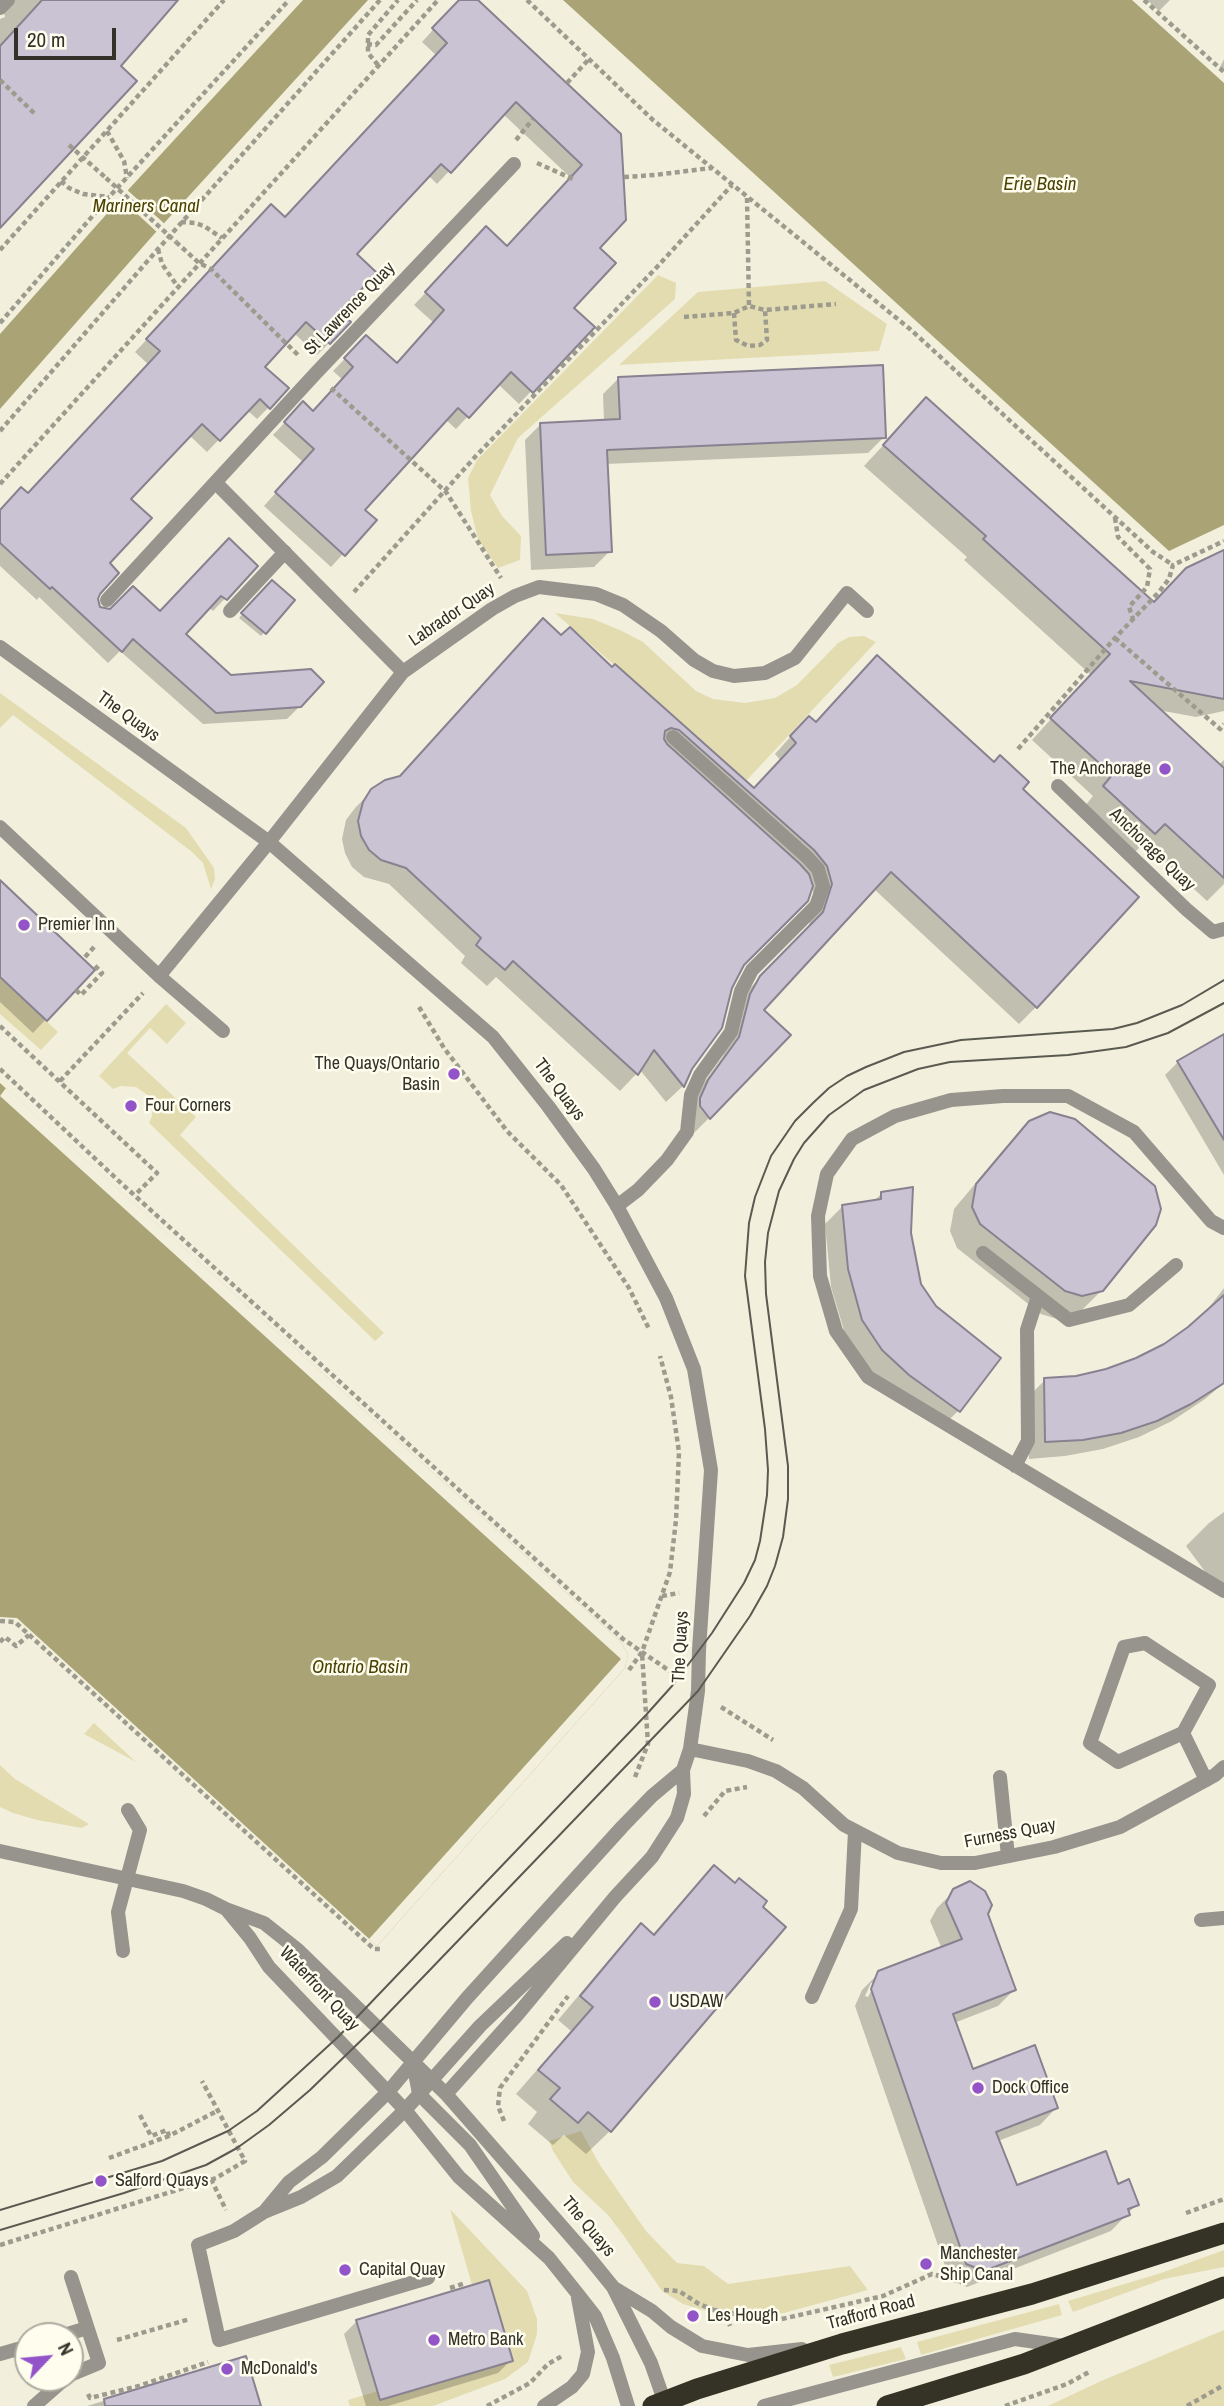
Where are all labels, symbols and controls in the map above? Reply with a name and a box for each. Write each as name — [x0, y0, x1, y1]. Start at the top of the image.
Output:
scale bar — [18, 14, 119, 58]
text: 20 m — [27, 25, 65, 54]
water label: Erie Basin — [1004, 174, 1076, 196]
water label: Mariners Canal — [93, 196, 199, 218]
street label: St Lawrence Quay — [300, 258, 400, 360]
street label: Labrador Quay — [405, 579, 499, 651]
street label: The Quays — [92, 687, 164, 747]
place label: The Anchorage — [1050, 758, 1151, 780]
marker: The Anchorage — [1157, 761, 1173, 777]
street label: Anchorage Quay — [1105, 804, 1199, 896]
place label: Premier Inn — [38, 914, 115, 936]
marker: Premier Inn — [16, 917, 32, 933]
place label: The Quays/Ontario Basin — [314, 1053, 440, 1096]
street label: The Quays — [529, 1055, 589, 1125]
marker: The Quays/Ontario Basin — [446, 1066, 462, 1082]
place label: Four Corners — [145, 1095, 231, 1117]
marker: Four Corners — [123, 1098, 139, 1114]
street label: The Quays — [668, 1610, 694, 1684]
water label: Ontario Basin — [312, 1657, 408, 1679]
street label: Furness Quay — [962, 1815, 1058, 1853]
street label: Waterfront Quay — [274, 1942, 364, 2036]
place label: USDAW — [669, 1991, 723, 2013]
marker: USDAW — [647, 1994, 663, 2010]
place label: Dock Office — [992, 2077, 1069, 2099]
marker: Dock Office — [970, 2080, 986, 2096]
place label: Salford Quays — [115, 2170, 209, 2192]
marker: Salford Quays — [93, 2173, 109, 2189]
street label: The Quays — [557, 2192, 619, 2262]
place label: Manchester Ship Canal — [940, 2243, 1017, 2286]
marker: Manchester Ship Canal — [918, 2256, 934, 2272]
place label: Capital Quay — [359, 2259, 445, 2281]
marker: Capital Quay — [337, 2262, 353, 2278]
street label: Trafford Road — [825, 2291, 917, 2335]
place label: Les Hough — [707, 2305, 778, 2327]
marker: Les Hough — [685, 2308, 701, 2324]
north arrow — [14, 2322, 84, 2392]
place label: Metro Bank — [448, 2329, 523, 2351]
marker: Metro Bank — [426, 2332, 442, 2348]
text: N — [52, 2338, 80, 2359]
place label: McDonald's — [241, 2358, 318, 2380]
marker: McDonald's — [219, 2361, 235, 2377]

